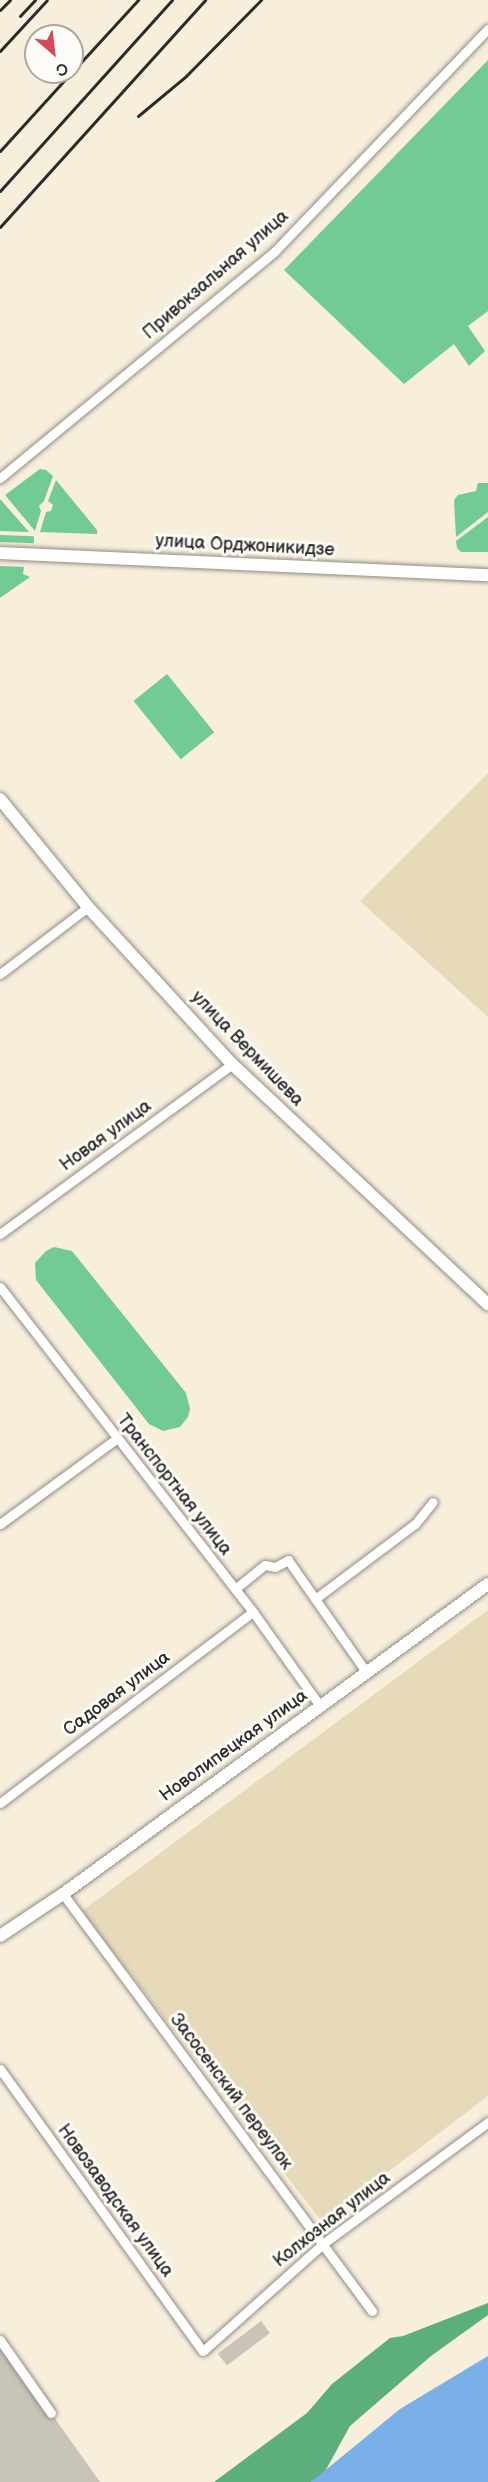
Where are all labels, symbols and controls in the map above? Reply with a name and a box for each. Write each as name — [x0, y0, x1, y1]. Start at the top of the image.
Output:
north arrow — [24, 24, 84, 84]
text: С — [52, 58, 71, 80]
street label: Привокзальная улица — [139, 206, 293, 344]
street label: улица Орджоникидзе — [155, 531, 335, 561]
street label: улица Вермишева — [186, 987, 308, 1111]
street label: Новая улица — [56, 1096, 156, 1176]
street label: Транспортная улица — [112, 1410, 236, 1560]
street label: Садовая улица — [59, 1647, 175, 1741]
street label: Новолипецкая улица — [156, 1685, 312, 1807]
street label: Засосенский переулок — [165, 2010, 297, 2174]
street label: Новозаводская улица — [52, 2120, 178, 2282]
street label: Колхозная улица — [269, 2168, 395, 2272]

